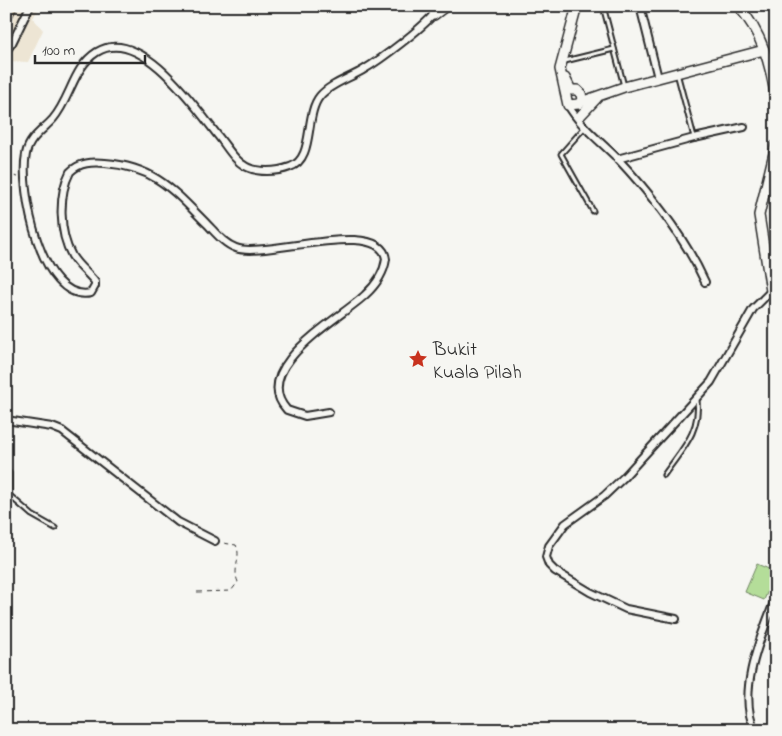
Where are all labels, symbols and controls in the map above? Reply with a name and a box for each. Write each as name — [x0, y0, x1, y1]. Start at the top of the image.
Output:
scale bar — [35, 32, 145, 64]
text: 100 m — [42, 40, 75, 62]
place label: Bukit Kuala Pilah — [432, 336, 522, 388]
place icon: Bukit Kuala Pilah — [407, 348, 429, 370]

